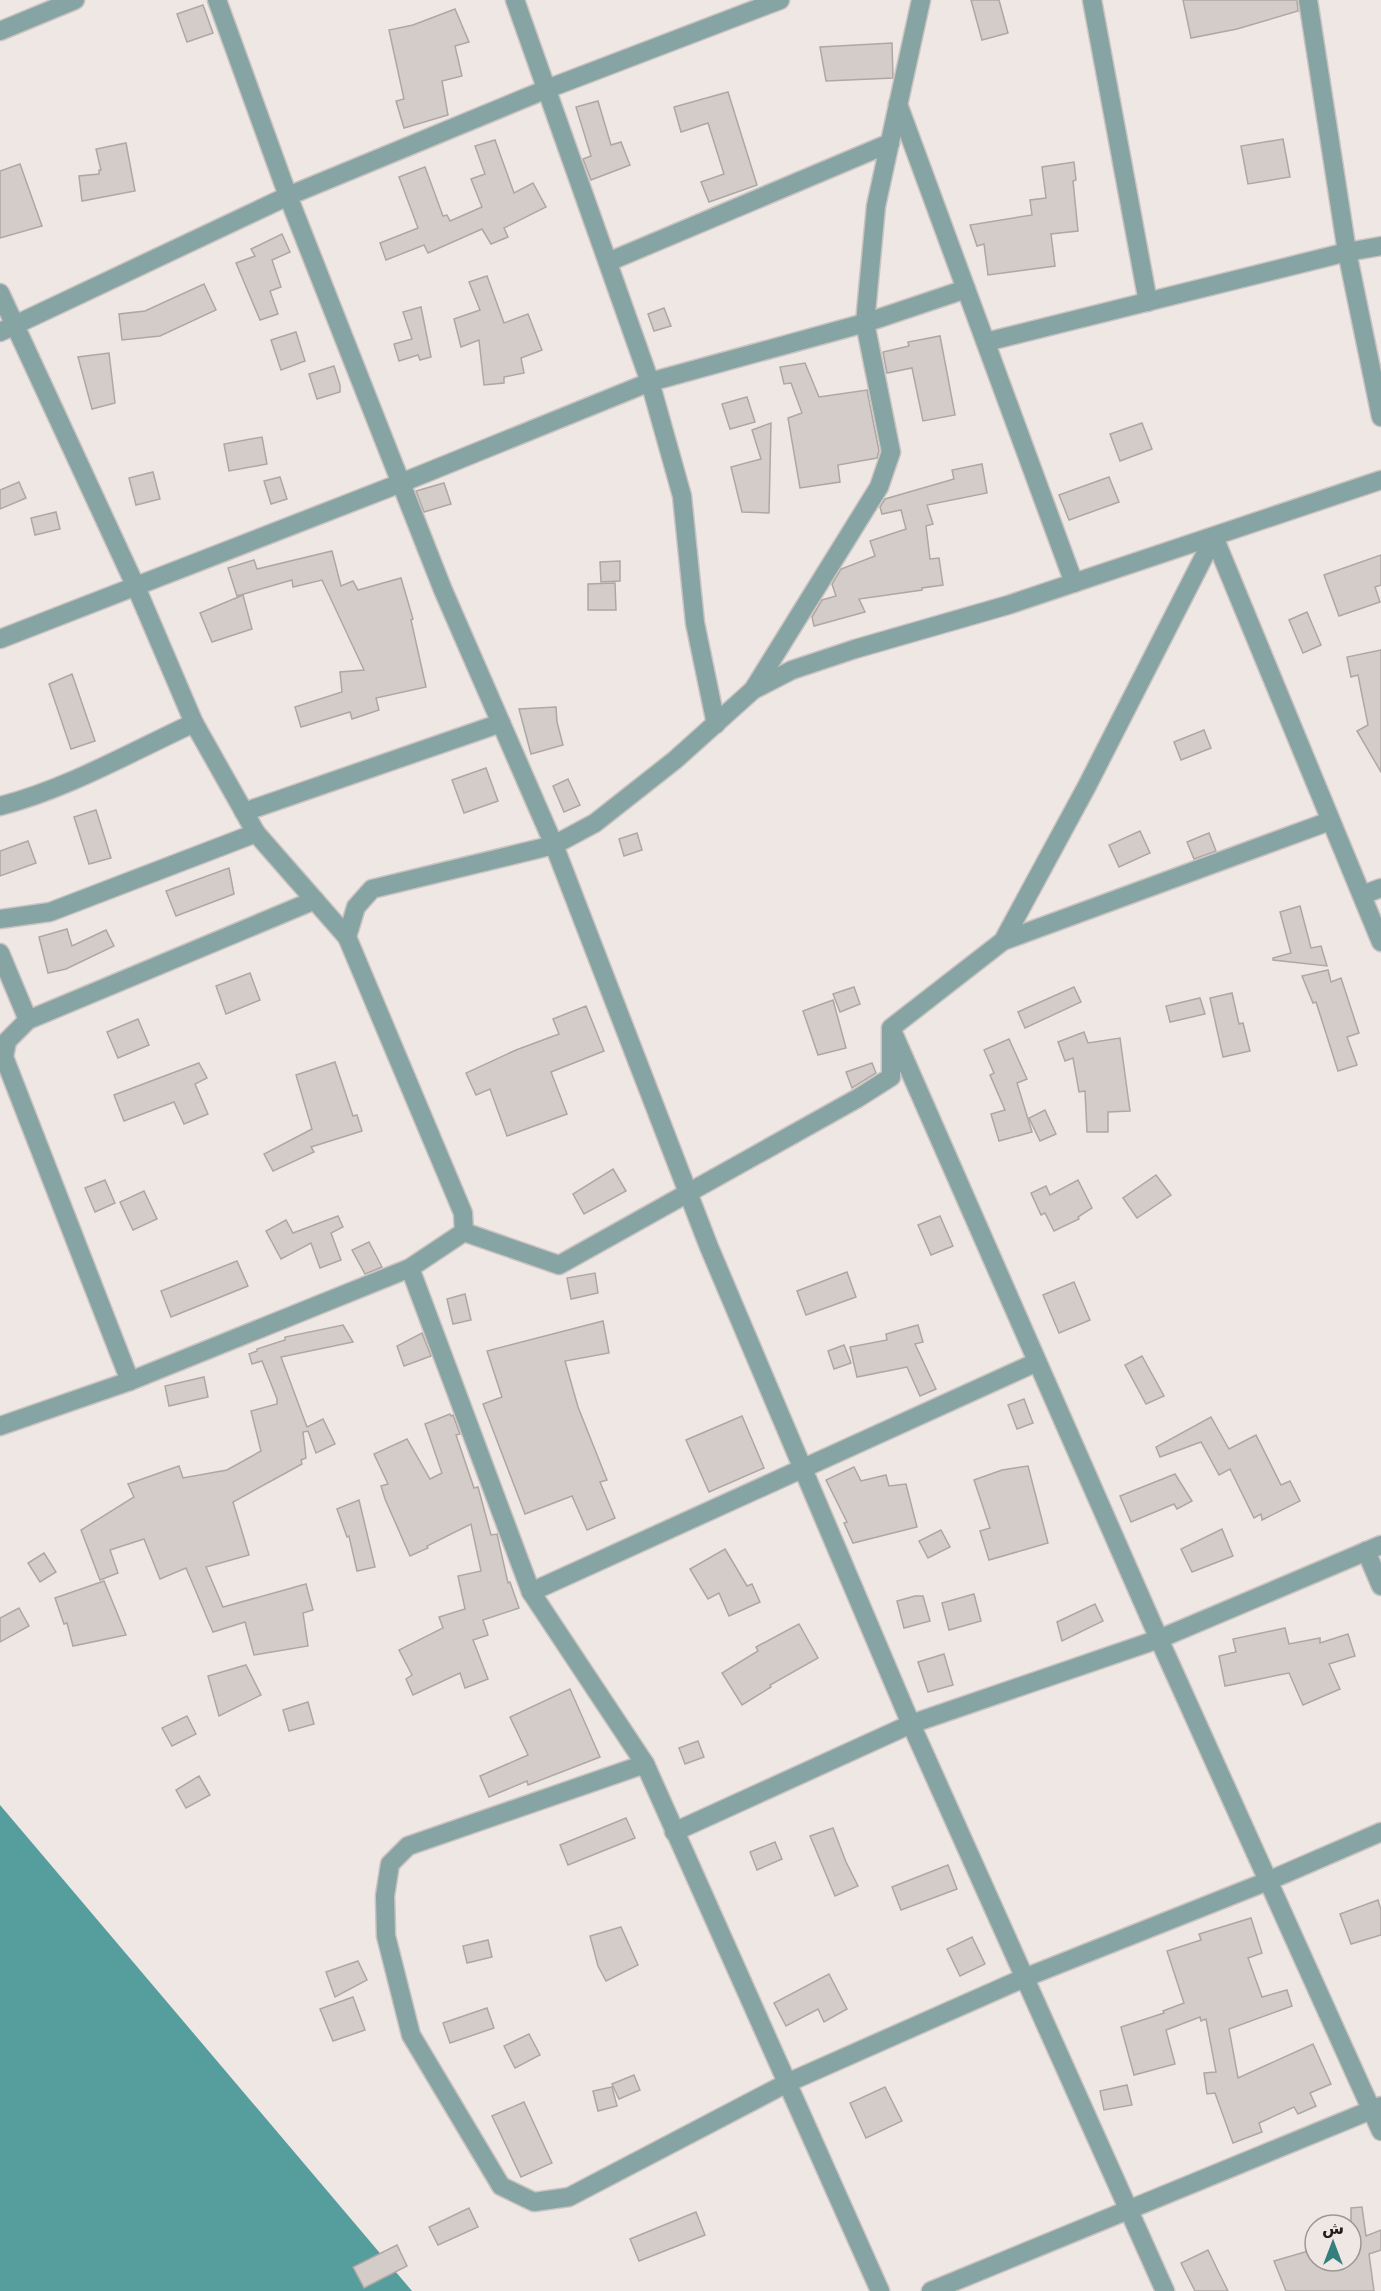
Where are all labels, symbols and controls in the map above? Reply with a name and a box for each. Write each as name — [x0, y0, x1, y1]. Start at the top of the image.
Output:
north arrow — [1303, 2213, 1363, 2273]
text: ش — [1322, 2219, 1344, 2238]

